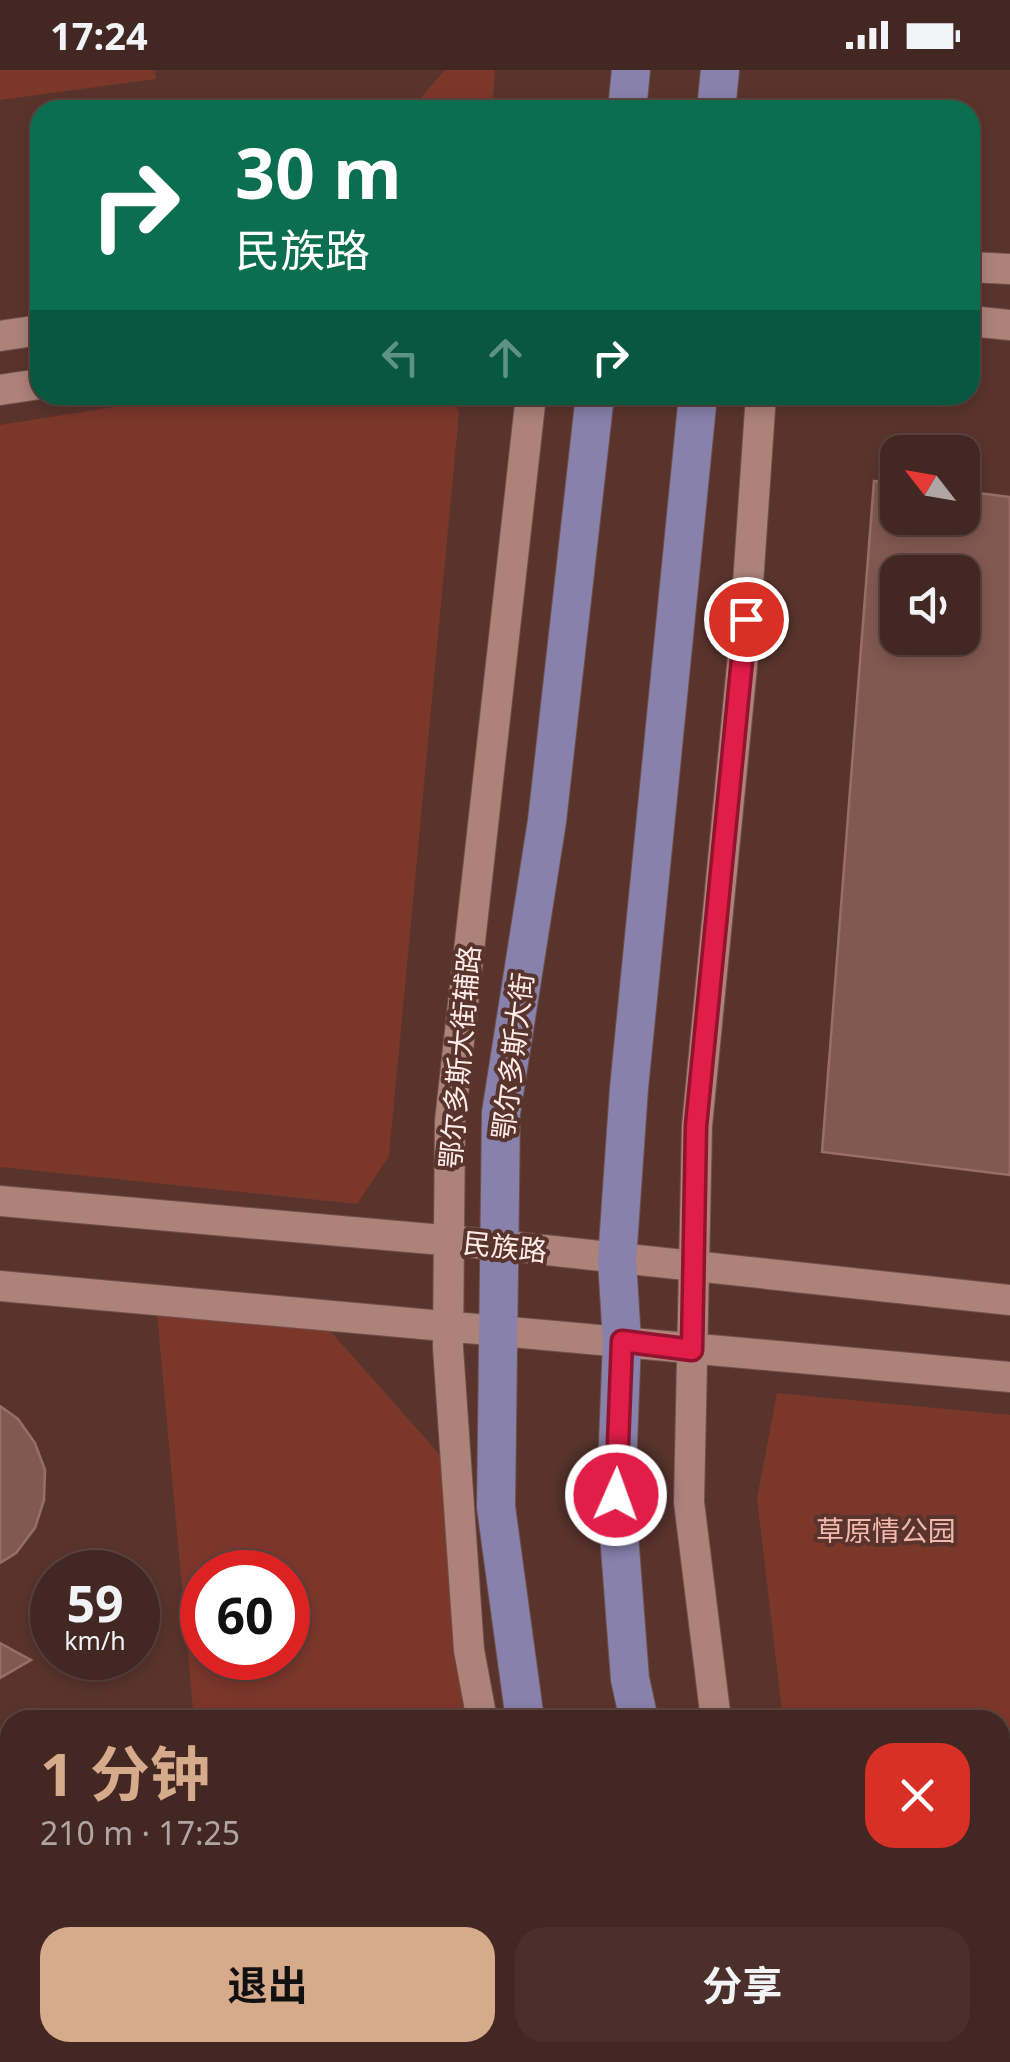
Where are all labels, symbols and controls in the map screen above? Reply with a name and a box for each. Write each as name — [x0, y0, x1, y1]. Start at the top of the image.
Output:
text: 17:24 — [50, 9, 148, 61]
text: 30 m — [235, 124, 402, 220]
icon: right — [70, 140, 200, 270]
text: 民族路 — [235, 219, 370, 280]
icon: left — [373, 330, 428, 385]
icon: ahead — [478, 330, 533, 385]
icon: right — [583, 330, 638, 385]
north arrow — [880, 435, 980, 535]
map controls — [880, 435, 980, 655]
button: sound — [880, 555, 980, 655]
pin — [704, 577, 789, 662]
icon: arrive — [719, 592, 774, 647]
street label: 鄂尔多斯大街辅路 — [430, 944, 488, 1170]
street label: 鄂尔多斯大街 — [483, 970, 541, 1142]
street label: 民族路 — [461, 1223, 549, 1269]
position arrow — [564, 1443, 668, 1547]
park label: 草原情公园 — [816, 1511, 956, 1549]
speed limit sign: 60 — [180, 1550, 310, 1680]
text: 59 — [66, 1569, 124, 1637]
text: km/h — [64, 1623, 126, 1657]
text: 1 分钟 — [40, 1732, 210, 1814]
button: close — [865, 1743, 970, 1848]
text: 210 m · 17:25 — [40, 1811, 240, 1854]
button: 退出 — [40, 1927, 495, 2042]
button: 分享 — [515, 1927, 970, 2042]

